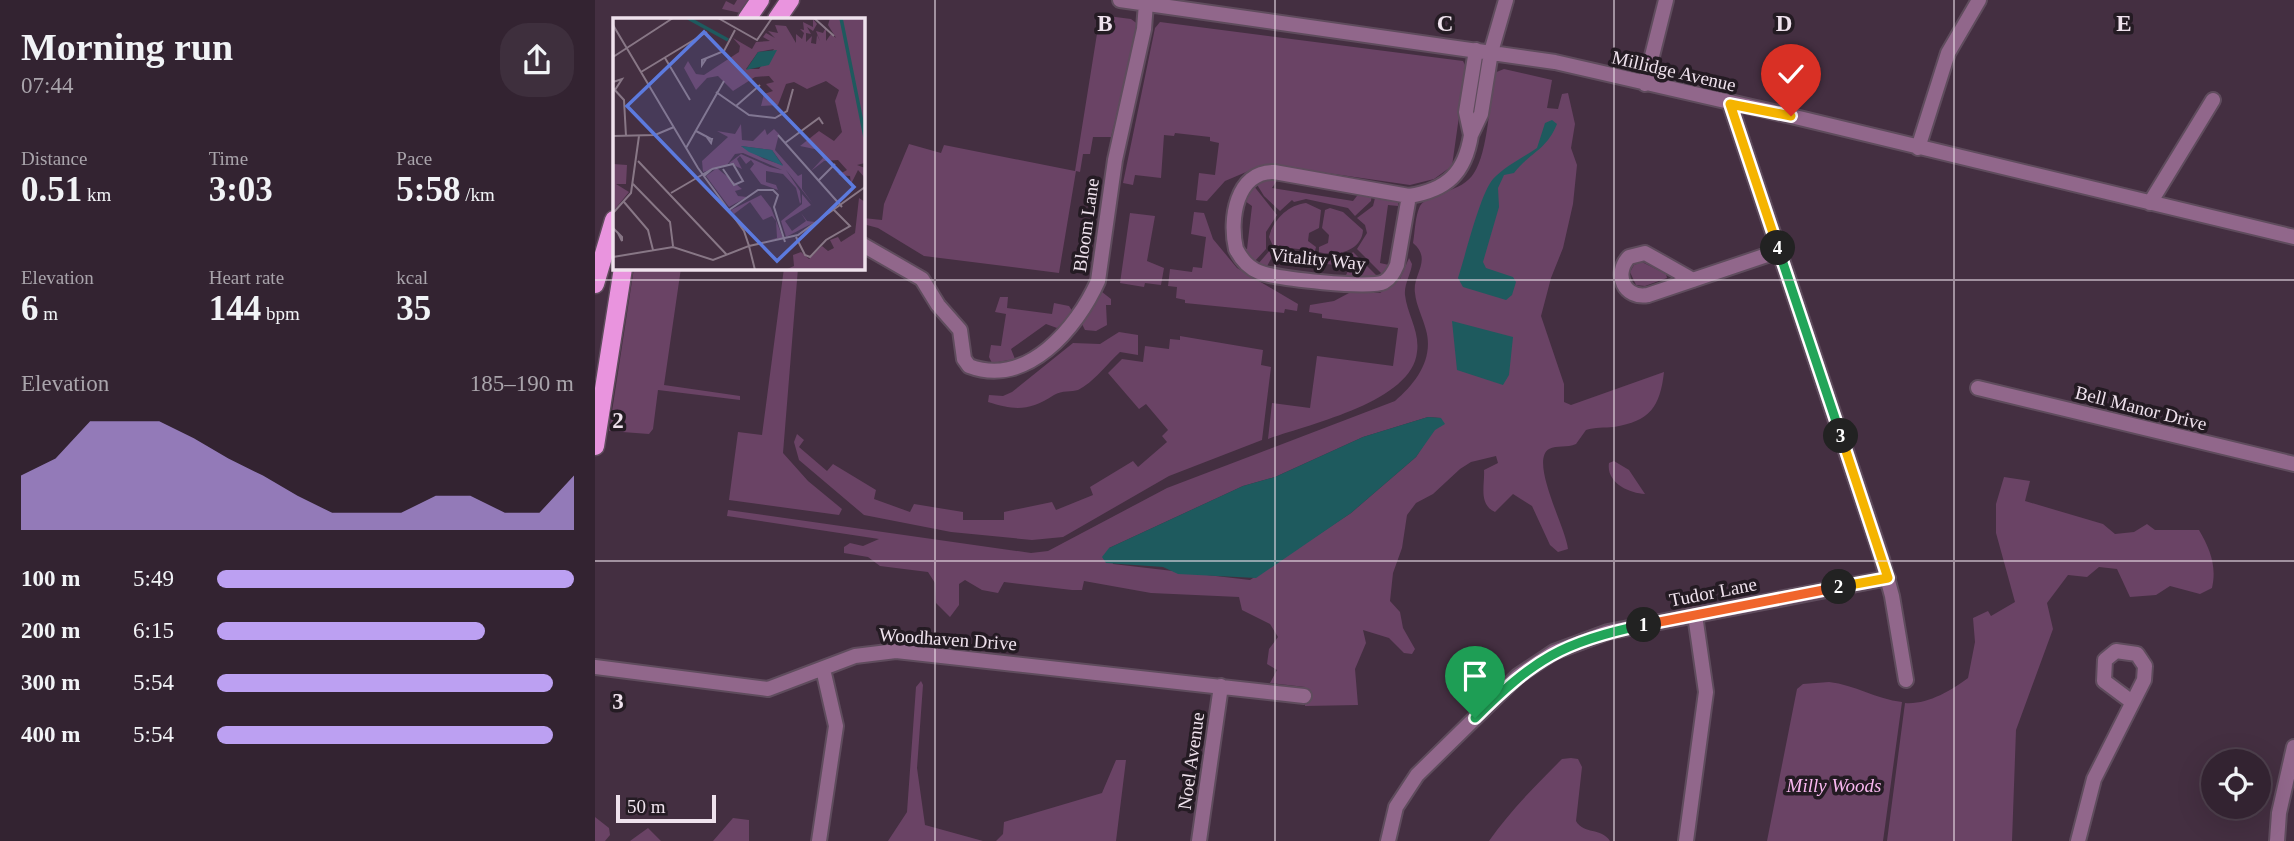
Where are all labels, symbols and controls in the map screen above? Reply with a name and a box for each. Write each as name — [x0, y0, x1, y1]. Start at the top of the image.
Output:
text: B — [1097, 11, 1113, 36]
text: C — [1437, 11, 1453, 36]
text: D — [1776, 11, 1792, 36]
text: E — [2116, 11, 2132, 36]
inset map — [613, 18, 865, 270]
button: share — [500, 23, 574, 97]
text: Morning run — [21, 26, 233, 68]
pin — [1761, 44, 1821, 116]
street label: Millidge Avenue — [1610, 47, 1738, 95]
icon: check — [1772, 55, 1810, 93]
text: 07:44 — [21, 73, 73, 98]
text: Distance — [21, 148, 87, 169]
text: Time — [209, 148, 248, 169]
text: Pace — [396, 148, 432, 169]
text: 0.51 — [21, 170, 82, 209]
text: 3:03 — [209, 170, 273, 209]
text: 5:58 — [396, 170, 460, 209]
street label: Bloom Lane — [1069, 177, 1103, 273]
text: km — [82, 184, 111, 205]
text: /km — [460, 184, 495, 205]
pin: 4 — [1761, 230, 1795, 266]
text: 4 — [1773, 237, 1782, 258]
street label: Vitality Way — [1269, 244, 1367, 274]
text: Elevation — [21, 267, 94, 288]
text: Heart rate — [209, 267, 284, 288]
text: kcal — [396, 267, 428, 288]
text: 6 — [21, 289, 39, 328]
text: 144 — [209, 289, 261, 328]
text: 35 — [396, 289, 431, 328]
text: m — [39, 303, 58, 324]
text: bpm — [261, 303, 300, 324]
text: Elevation — [21, 371, 109, 396]
text: 185–190 m — [470, 371, 574, 396]
street label: Bell Manor Drive — [2073, 381, 2209, 435]
text: 2 — [612, 408, 624, 433]
pin: 3 — [1823, 418, 1859, 453]
text: 3 — [1836, 425, 1845, 446]
text: 100 m — [21, 566, 80, 591]
text: 5:49 — [133, 566, 174, 591]
pin: 2 — [1821, 570, 1857, 604]
street label: Tudor Lane — [1668, 573, 1758, 611]
text: 2 — [1834, 576, 1843, 597]
pin: 1 — [1627, 608, 1661, 642]
text: 1 — [1639, 614, 1648, 635]
text: 200 m — [21, 618, 80, 643]
text: 6:15 — [133, 618, 174, 643]
street label: Woodhaven Drive — [878, 624, 1018, 654]
pin — [1445, 646, 1505, 718]
icon: arrive — [1456, 657, 1494, 695]
text: 300 m — [21, 670, 80, 695]
text: 5:54 — [133, 670, 174, 695]
text: 3 — [612, 689, 624, 714]
street label: Noel Avenue — [1174, 711, 1208, 811]
text: 400 m — [21, 722, 80, 747]
text: 5:54 — [133, 722, 174, 747]
map controls — [2201, 749, 2271, 819]
button: locate — [2201, 749, 2271, 819]
park label: Milly Woods — [1786, 775, 1881, 796]
scale bar — [616, 792, 716, 824]
text: 50 m — [627, 796, 666, 817]

